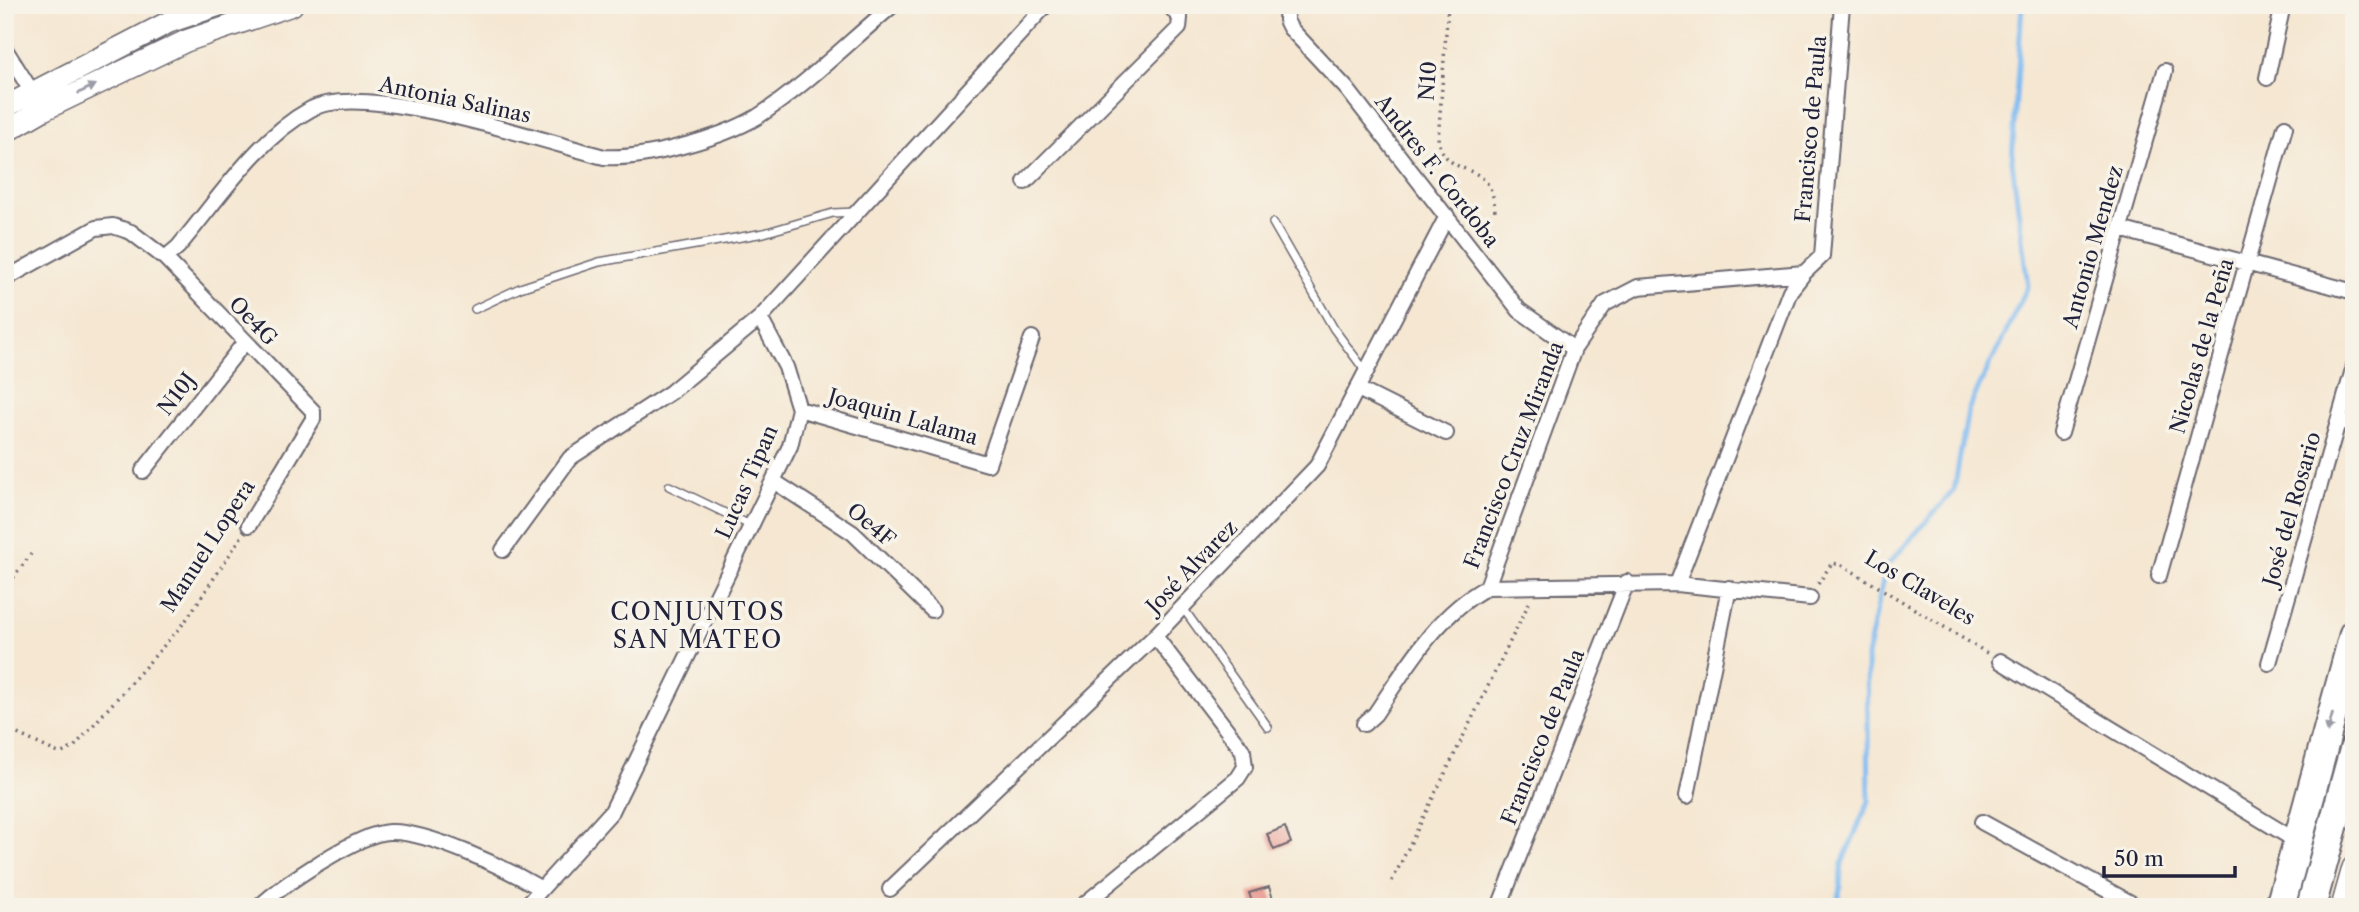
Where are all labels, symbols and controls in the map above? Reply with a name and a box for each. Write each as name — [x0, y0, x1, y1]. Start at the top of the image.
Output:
street label: Francisco de Paula — [1790, 33, 1831, 224]
street label: N10 — [1414, 60, 1441, 102]
street label: Antonia Salinas — [376, 71, 533, 128]
one-way arrow — [77, 83, 97, 95]
street label: Andres F. Cordoba — [1369, 89, 1505, 253]
street label: Antonio Mendez — [2057, 163, 2128, 332]
street label: Nicolas de la Peña — [2165, 254, 2239, 437]
street label: Oe4G — [224, 291, 283, 350]
street label: Francisco Cruz Miranda — [1459, 337, 1569, 572]
street label: N10J — [152, 367, 201, 420]
street label: Joaquin Lalama — [822, 382, 982, 450]
street label: Lucas Tipan — [710, 421, 783, 543]
street label: José del Rosario — [2257, 429, 2325, 592]
street label: Manuel Lopera — [155, 474, 260, 617]
street label: Oe4F — [842, 497, 901, 552]
street label: José Alvarez — [1139, 515, 1242, 621]
street label: Los Claveles — [1861, 545, 1980, 630]
district label: CONJUNTOS SAN MATEO — [610, 597, 786, 654]
street label: Francisco de Paula — [1496, 644, 1590, 828]
one-way arrow — [2324, 713, 2334, 734]
scale bar — [2104, 835, 2235, 879]
text: 50 m — [2114, 846, 2164, 871]

